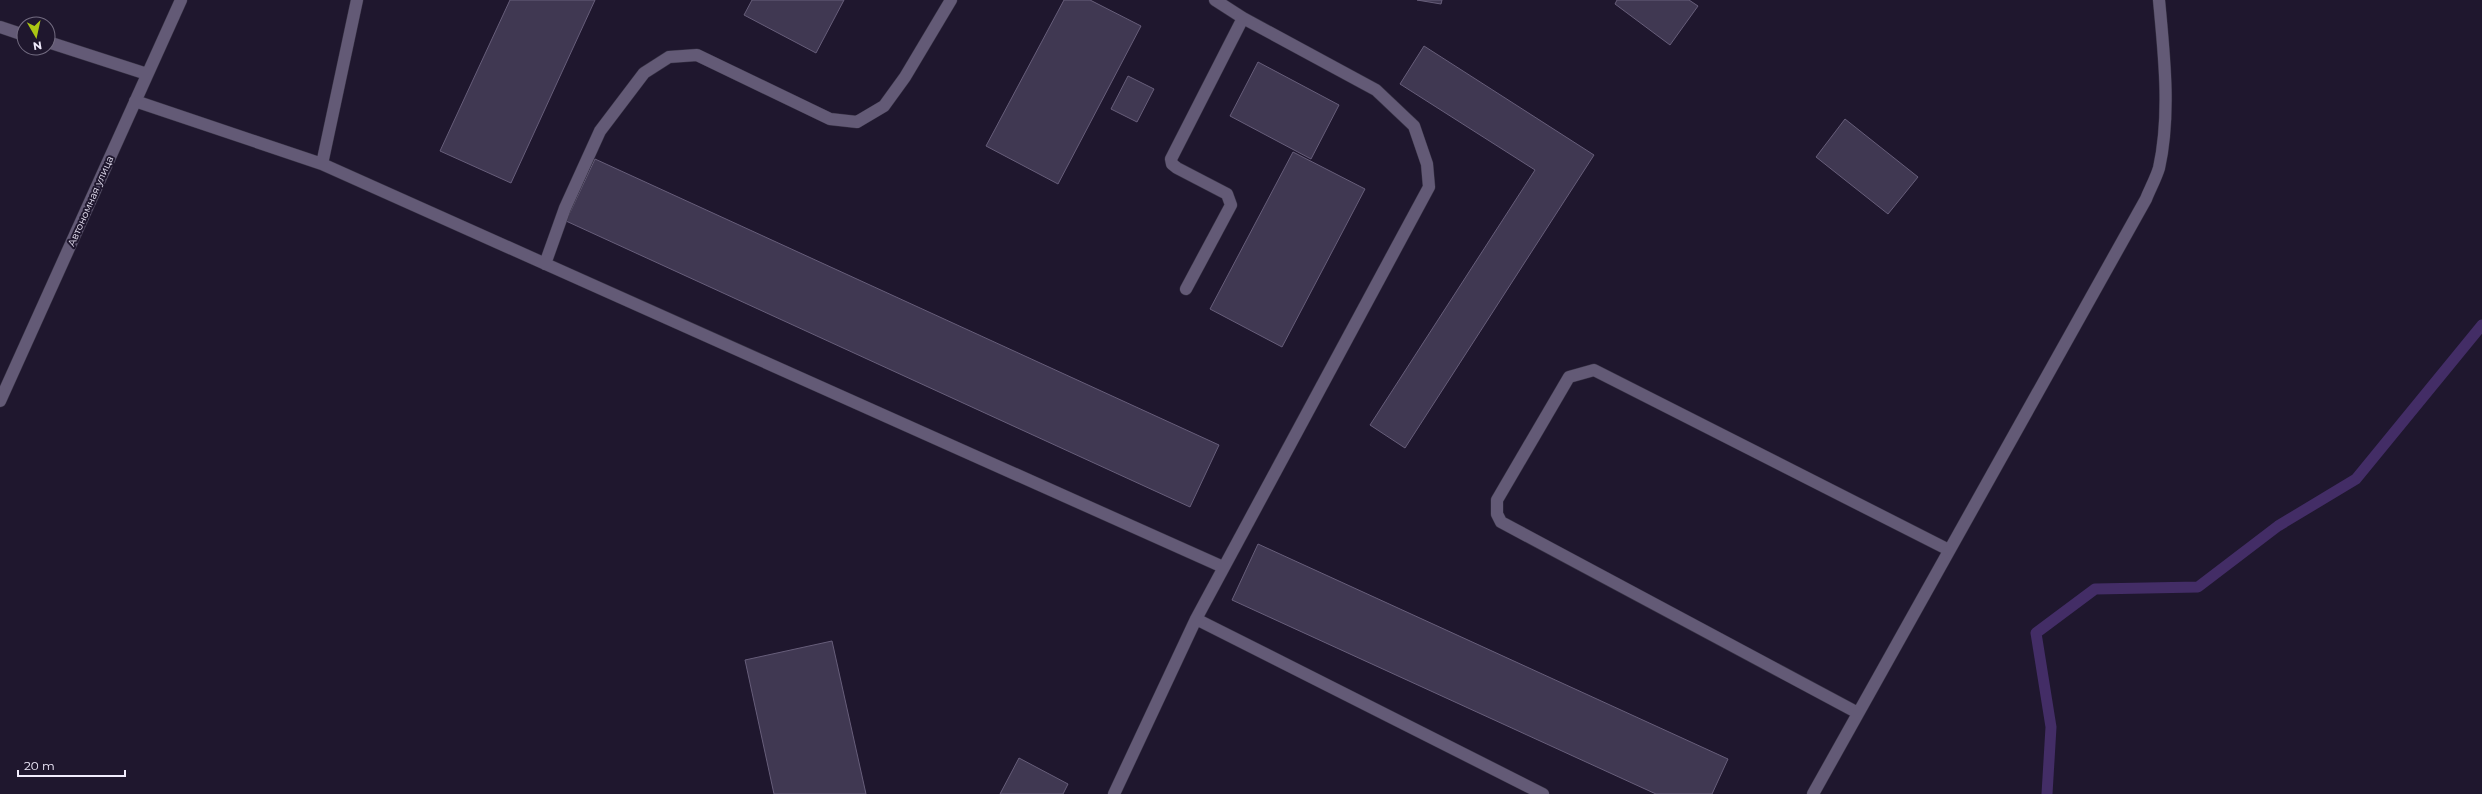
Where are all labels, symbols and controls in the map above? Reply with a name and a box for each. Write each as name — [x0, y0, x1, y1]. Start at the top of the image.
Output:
north arrow — [16, 16, 56, 56]
text: N — [32, 38, 43, 53]
street label: Автономная улица — [65, 154, 116, 249]
scale bar — [18, 752, 125, 778]
text: 20 m — [24, 758, 55, 773]

